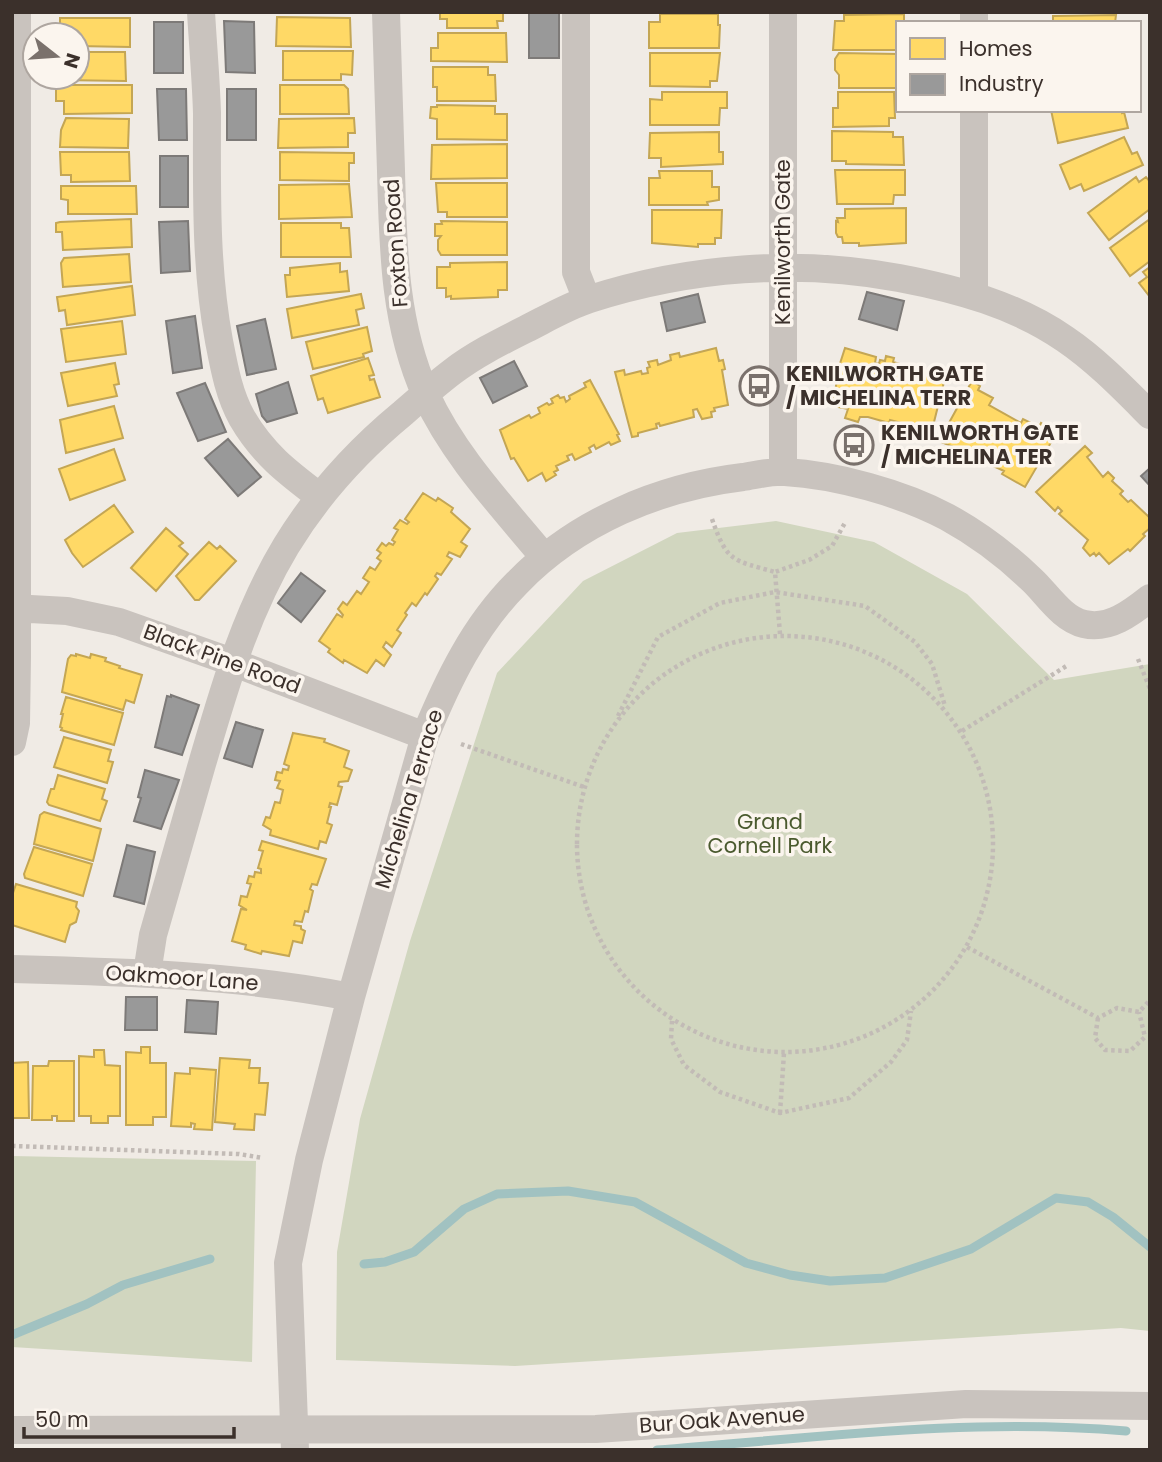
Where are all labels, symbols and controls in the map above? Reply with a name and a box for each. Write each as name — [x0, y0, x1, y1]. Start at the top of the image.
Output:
north arrow — [21, 21, 91, 91]
legend — [896, 21, 1141, 112]
text: Homes — [959, 34, 1033, 63]
text: N — [57, 50, 87, 72]
text: Industry — [959, 69, 1044, 98]
street label: Kenilworth Gate — [768, 159, 797, 325]
street label: Foxton Road — [377, 178, 414, 308]
place label: KENILWORTH GATE / MICHELINA TERR — [786, 359, 984, 412]
bus stop icon: KENILWORTH GATE / MICHELINA TERR — [738, 365, 780, 407]
place label: KENILWORTH GATE / MICHELINA TER — [881, 418, 1079, 471]
bus stop icon: KENILWORTH GATE / MICHELINA TER — [833, 424, 875, 466]
street label: Black Pine Road — [139, 617, 305, 700]
street label: Michelina Terrace — [367, 706, 450, 892]
park label: Grand Cornell Park — [708, 807, 833, 860]
street label: Oakmoor Lane — [105, 958, 259, 997]
scale bar — [24, 1396, 234, 1440]
street label: Bur Oak Avenue — [638, 1399, 806, 1440]
text: 50 m — [35, 1405, 89, 1434]

